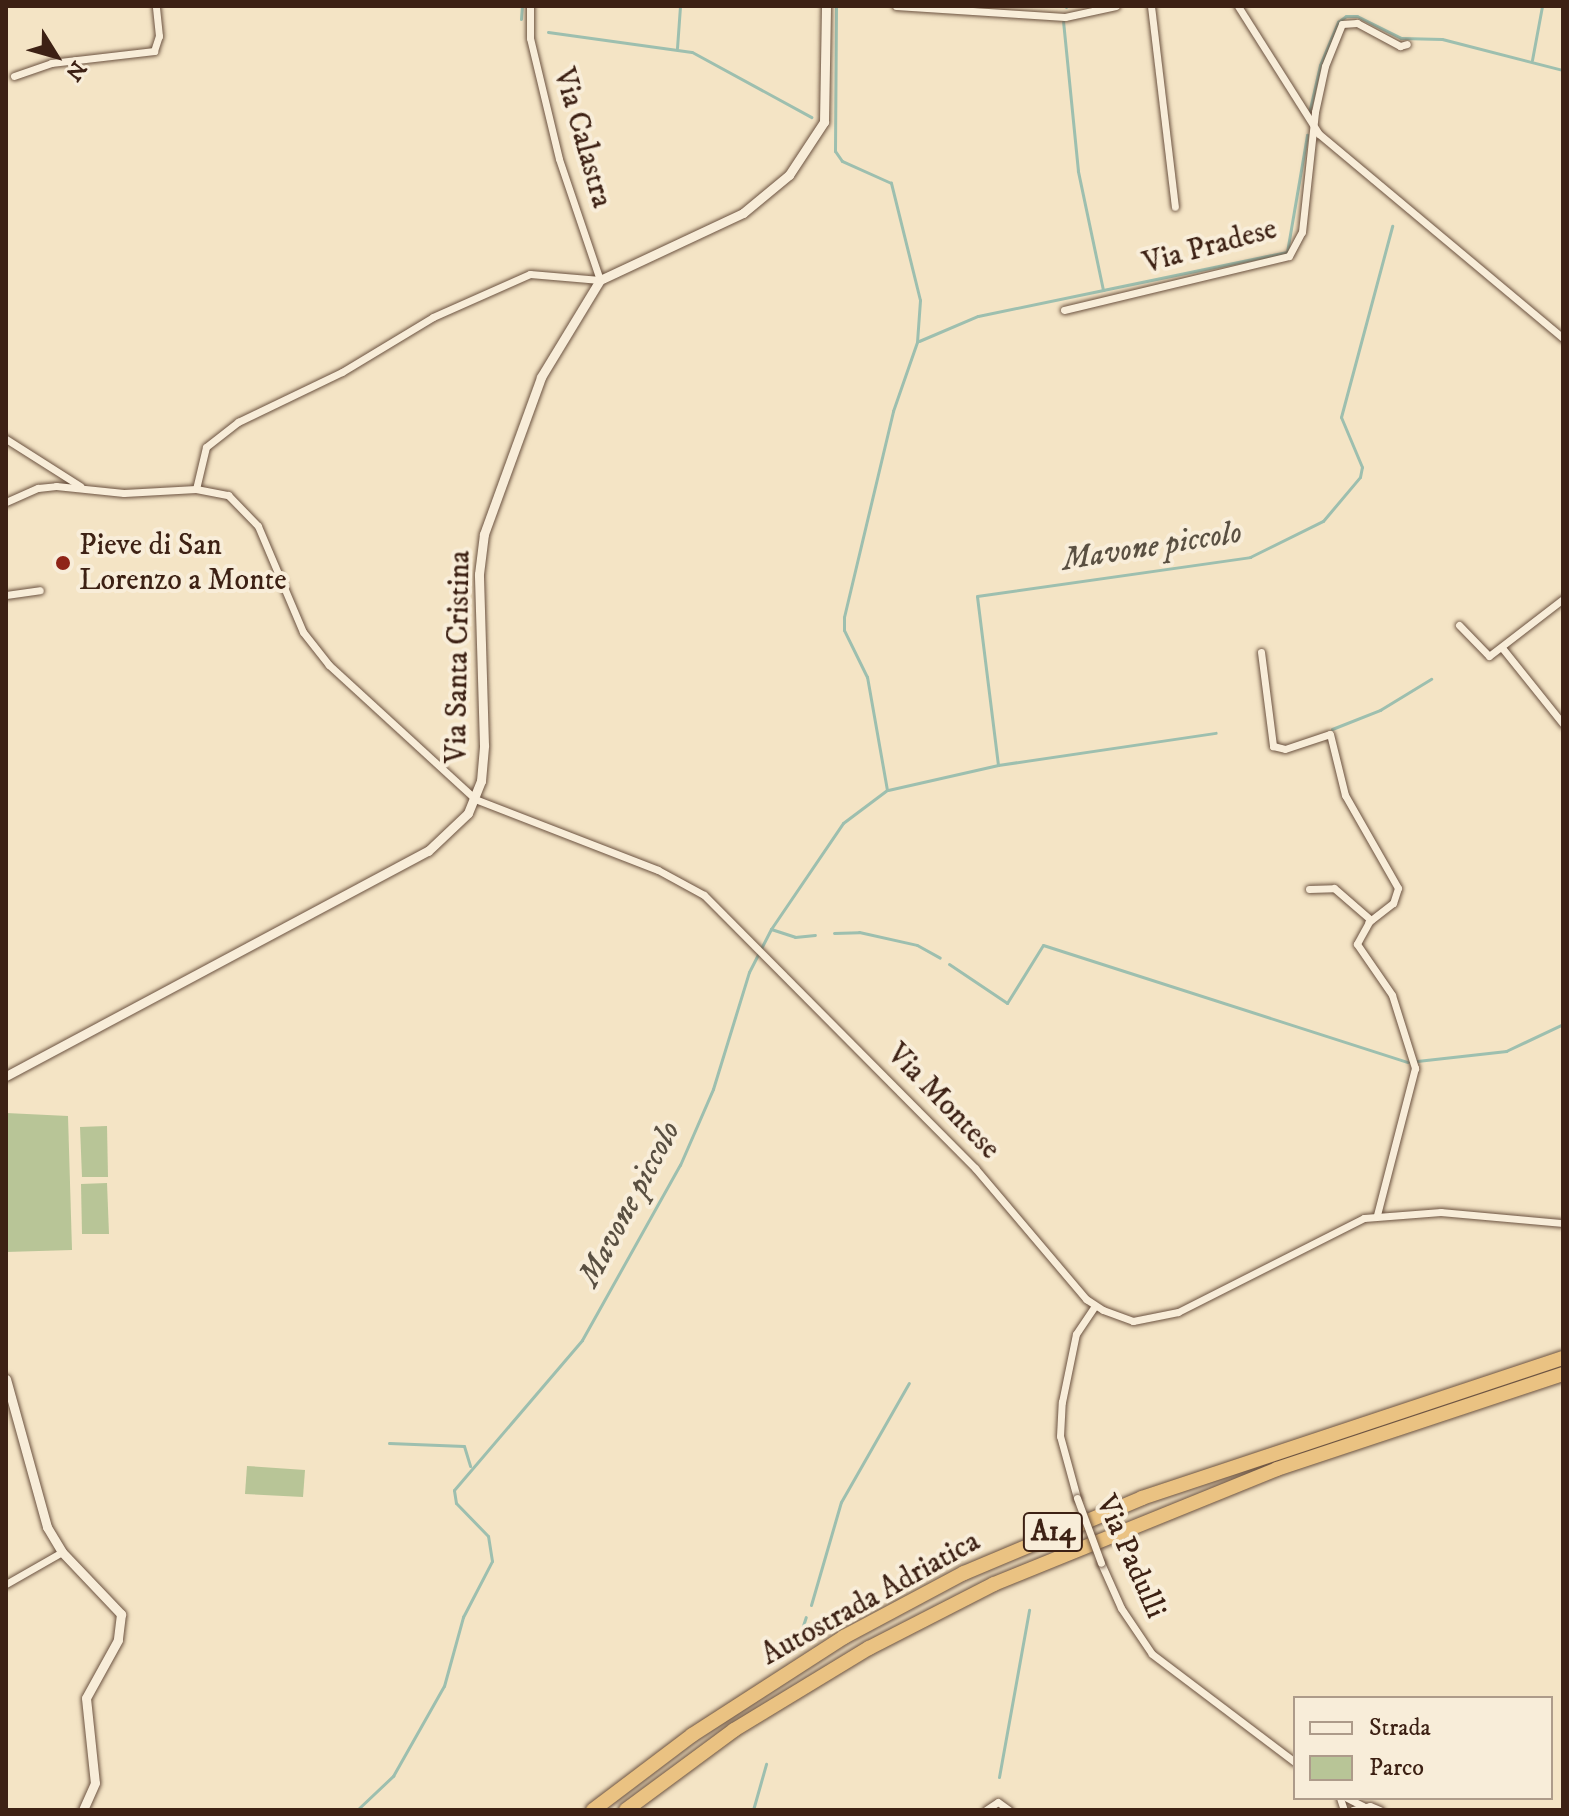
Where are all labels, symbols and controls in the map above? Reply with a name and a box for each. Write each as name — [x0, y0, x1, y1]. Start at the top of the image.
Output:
north arrow — [16, 16, 96, 96]
text: N — [59, 55, 92, 86]
street label: Via Calastra — [545, 64, 619, 212]
street label: Via Pradese — [1139, 212, 1281, 282]
water label: Mavone piccolo — [1059, 514, 1245, 580]
place label: Pieve di San Lorenzo a Monte — [79, 528, 287, 598]
street label: Via Santa Cristina — [439, 550, 479, 764]
marker: Pieve di San Lorenzo a Monte — [54, 554, 72, 572]
street label: Via Montese — [879, 1037, 1007, 1167]
water label: Mavone piccolo — [570, 1115, 690, 1293]
street label: Via Padulli — [1087, 1490, 1173, 1624]
road number: A14 — [1021, 1508, 1085, 1556]
street label: Autostrada Adriatica — [755, 1524, 987, 1674]
legend — [1293, 1696, 1553, 1800]
text: Strada — [1369, 1713, 1431, 1743]
text: Parco — [1369, 1753, 1424, 1783]

